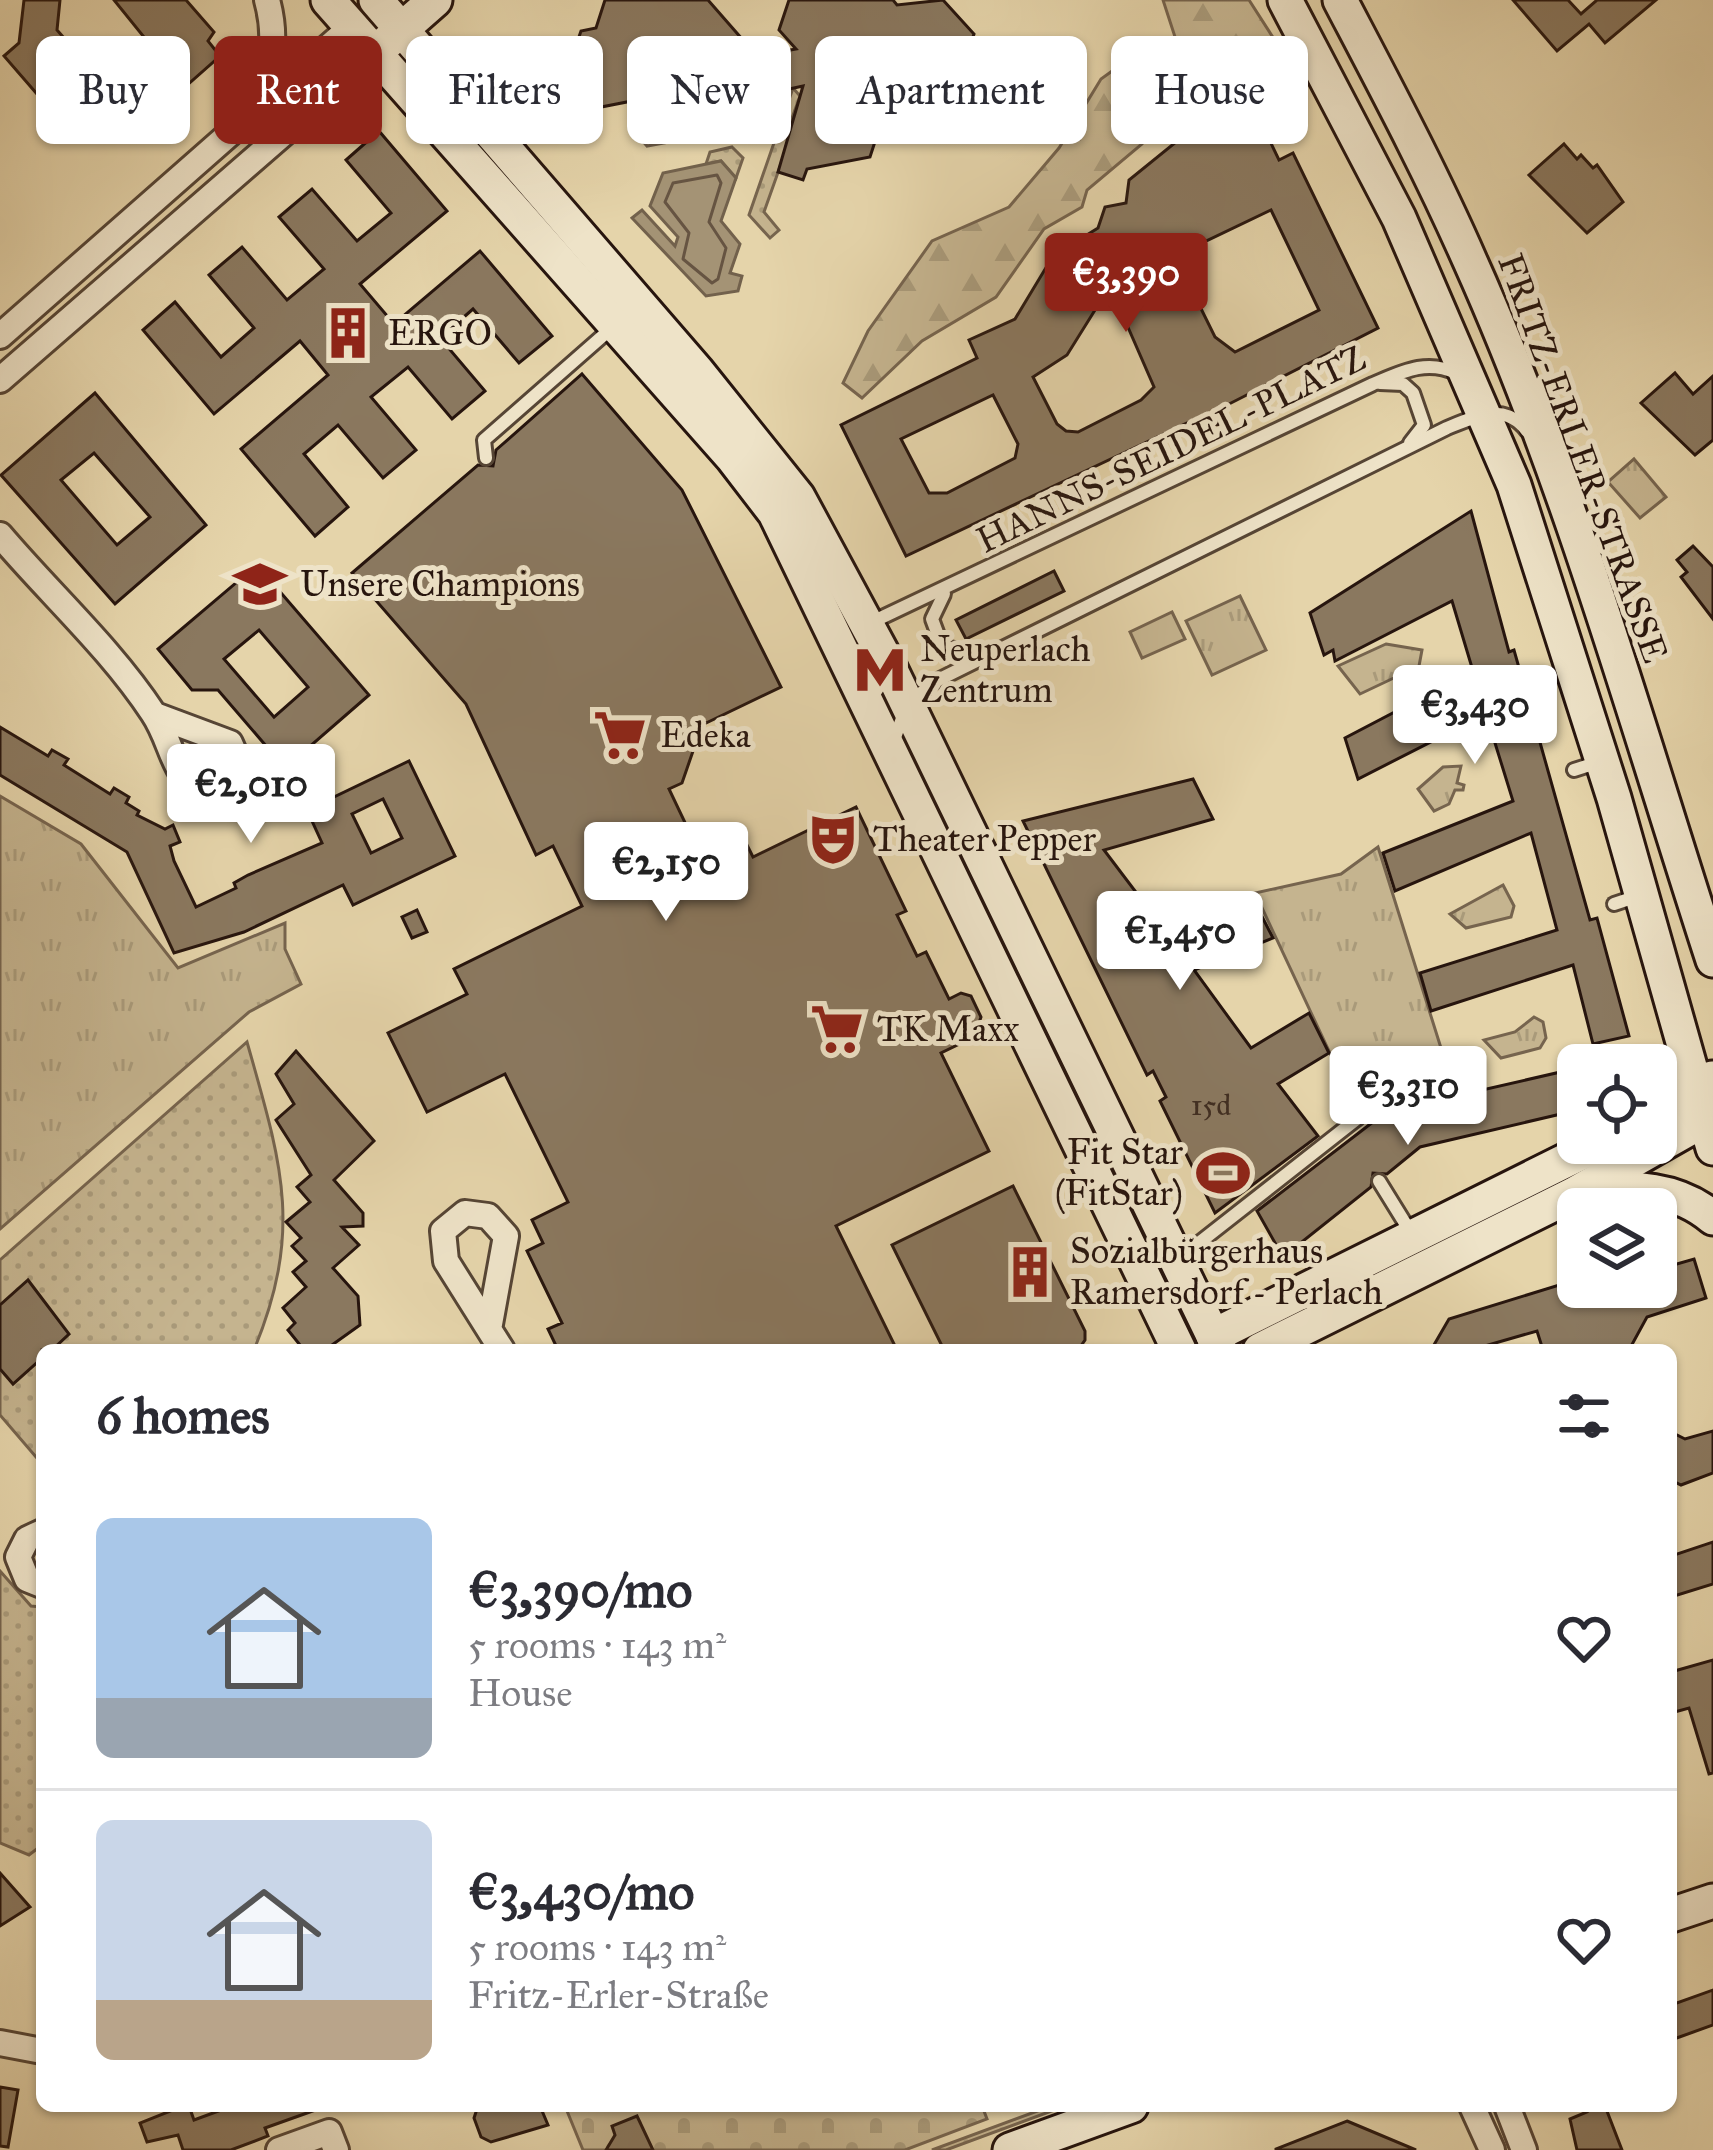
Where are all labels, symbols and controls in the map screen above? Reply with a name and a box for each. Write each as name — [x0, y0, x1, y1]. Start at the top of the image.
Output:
chip: Buy — [36, 36, 190, 144]
chip: Rent — [214, 36, 382, 144]
chip: Filters — [406, 36, 603, 144]
chip: New — [627, 36, 791, 144]
chip: Apartment — [815, 36, 1087, 144]
chip: House — [1111, 36, 1308, 144]
pin: €3,390 — [1028, 233, 1224, 335]
text: €3,390 — [1072, 248, 1180, 296]
street label: FRITZ-ERLER-STRASSE — [1488, 248, 1678, 668]
building icon: ERGO — [319, 304, 377, 362]
place label: ERGO — [388, 311, 492, 355]
street label: HANNS-SEIDEL-PLATZ — [969, 336, 1373, 562]
school or university icon: Unsere Champions — [231, 555, 289, 613]
place label: Unsere Champions — [300, 562, 580, 606]
place label: Neuperlach Zentrum — [920, 627, 1091, 712]
metro station icon: Neuperlach Zentrum — [851, 641, 909, 699]
pin: €3,430 — [1377, 665, 1573, 767]
text: €3,430 — [1420, 680, 1530, 728]
supermarket icon: Edeka — [591, 706, 649, 764]
place label: Edeka — [660, 713, 751, 757]
pin: €2,010 — [153, 744, 349, 846]
text: €2,010 — [194, 759, 308, 807]
theatre icon: Theater Pepper — [804, 810, 862, 868]
place label: Theater Pepper — [873, 817, 1097, 861]
pin: €2,150 — [568, 822, 764, 924]
text: €2,150 — [611, 837, 721, 885]
pin: €1,450 — [1082, 891, 1278, 993]
text: €1,450 — [1124, 906, 1236, 954]
supermarket icon: TK Maxx — [808, 1000, 866, 1058]
place label: TK Maxx — [877, 1007, 1019, 1051]
map controls — [1557, 1044, 1677, 1308]
button: locate — [1557, 1044, 1677, 1164]
pin: €3,310 — [1310, 1046, 1506, 1148]
text: €3,310 — [1357, 1061, 1459, 1109]
house number: 15d — [1191, 1087, 1231, 1123]
place label: Fit Star (FitStar) — [1055, 1130, 1183, 1215]
sports icon: Fit Star (FitStar) — [1194, 1144, 1252, 1202]
button: layers — [1557, 1188, 1677, 1308]
place label: Sozialbürgerhaus Ramersdorf - Perlach — [1070, 1229, 1383, 1314]
building icon: Sozialbürgerhaus Ramersdorf - Perlach — [1001, 1243, 1059, 1301]
icon: filters — [1551, 1383, 1617, 1449]
text: 6 homes — [96, 1385, 270, 1447]
text: €3,390/mo — [468, 1559, 692, 1621]
icon: home — [192, 1566, 336, 1710]
icon: heart — [1551, 1605, 1617, 1671]
text: 5 rooms · 143 m² — [468, 1621, 726, 1669]
text: House — [468, 1669, 572, 1717]
text: €3,430/mo — [468, 1861, 694, 1923]
icon: home — [192, 1868, 336, 2012]
icon: heart — [1551, 1907, 1617, 1973]
text: 5 rooms · 143 m² — [468, 1923, 726, 1971]
text: Fritz-Erler-Straße — [468, 1971, 769, 2019]

